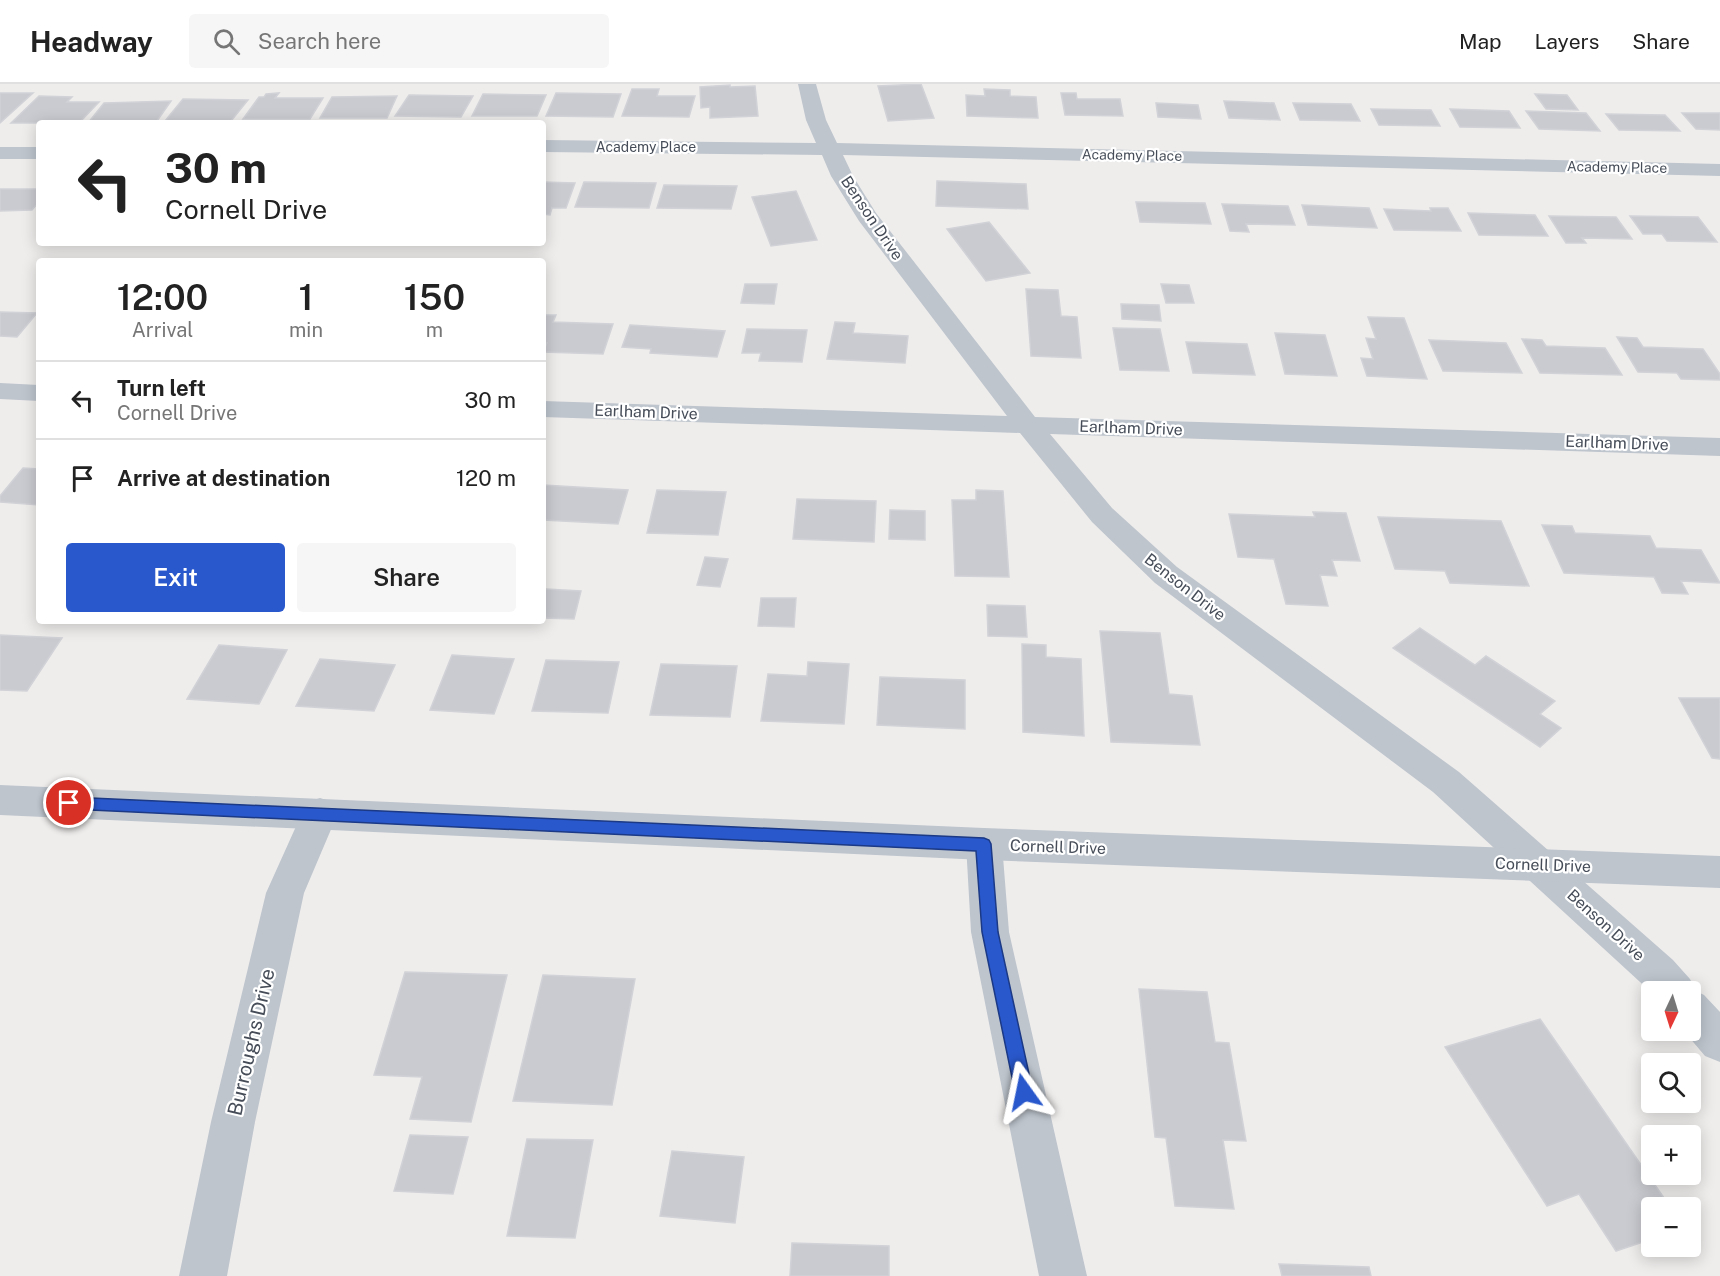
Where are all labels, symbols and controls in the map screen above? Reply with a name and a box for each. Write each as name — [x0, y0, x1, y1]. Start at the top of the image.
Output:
search box — [189, 14, 609, 68]
text: Headway — [30, 25, 153, 58]
icon: search — [210, 25, 243, 58]
text: Search here — [258, 28, 381, 54]
text: Map — [1459, 29, 1502, 54]
text: Layers — [1535, 29, 1599, 54]
text: Share — [1632, 29, 1690, 54]
street label: Academy Place — [596, 139, 696, 155]
text: 30 m — [165, 143, 267, 192]
icon: left — [66, 144, 144, 222]
street label: Academy Place — [1082, 146, 1182, 164]
street label: Academy Place — [1567, 158, 1667, 176]
street label: Benson Drive — [837, 172, 907, 264]
text: Cornell Drive — [165, 193, 327, 225]
text: 12:00 — [117, 276, 208, 318]
text: 1 — [298, 276, 314, 318]
text: 150 — [404, 276, 465, 318]
text: Arrival — [132, 318, 193, 342]
text: min — [289, 318, 323, 342]
text: m — [426, 318, 443, 342]
text: Turn left — [117, 375, 206, 401]
icon: left — [66, 384, 99, 417]
text: 30 m — [464, 387, 516, 413]
text: Cornell Drive — [117, 401, 237, 425]
street label: Earlham Drive — [594, 401, 698, 423]
street label: Earlham Drive — [1079, 417, 1183, 439]
street label: Earlham Drive — [1565, 432, 1669, 454]
icon: arrive — [66, 462, 99, 495]
text: Arrive at destination — [117, 465, 330, 491]
text: 120 m — [456, 465, 516, 491]
button: Exit — [66, 543, 285, 612]
button: Share — [297, 543, 516, 612]
street label: Benson Drive — [1141, 549, 1229, 625]
pin — [43, 777, 94, 828]
icon: arrive — [52, 786, 85, 819]
street label: Cornell Drive — [1010, 836, 1106, 858]
street label: Cornell Drive — [1495, 854, 1591, 876]
street label: Benson Drive — [1563, 885, 1649, 965]
street label: Burroughs Drive — [222, 966, 280, 1118]
north arrow — [1641, 981, 1701, 1041]
map controls — [1641, 981, 1701, 1257]
button: search — [1641, 1053, 1701, 1113]
position arrow — [992, 1060, 1056, 1124]
button: + — [1641, 1125, 1701, 1185]
button: − — [1641, 1197, 1701, 1257]

